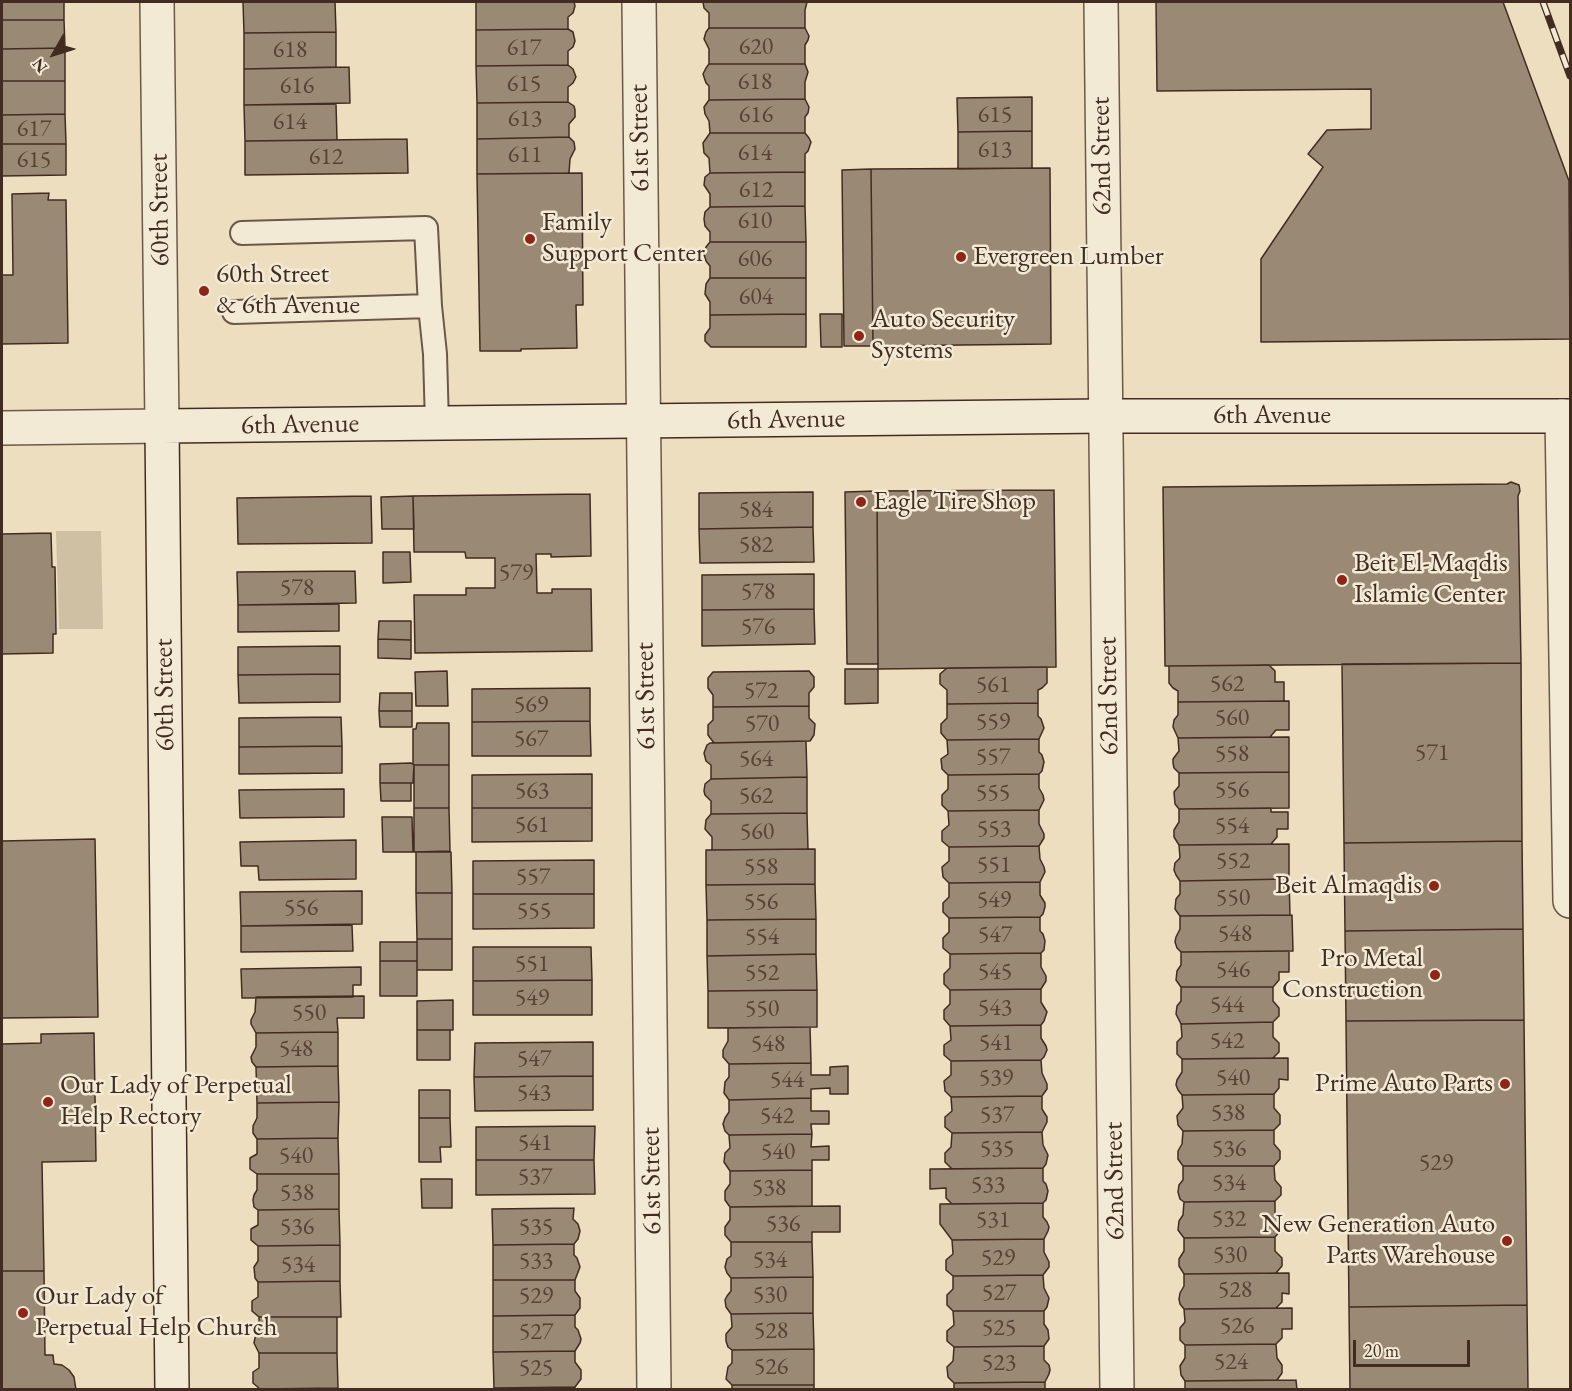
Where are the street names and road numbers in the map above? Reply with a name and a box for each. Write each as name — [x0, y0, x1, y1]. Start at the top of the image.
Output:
street label: 61st Street — [623, 84, 657, 192]
street label: 62nd Street — [1085, 96, 1119, 216]
street label: 60th Street — [143, 153, 177, 267]
street label: 6th Avenue — [1213, 400, 1331, 432]
street label: 6th Avenue — [727, 403, 845, 437]
street label: 6th Avenue — [241, 408, 359, 442]
street label: 62nd Street — [1092, 636, 1126, 756]
street label: 60th Street — [148, 638, 182, 752]
street label: 61st Street — [629, 642, 663, 750]
street label: 62nd Street — [1098, 1121, 1132, 1241]
street label: 61st Street — [635, 1127, 669, 1235]

